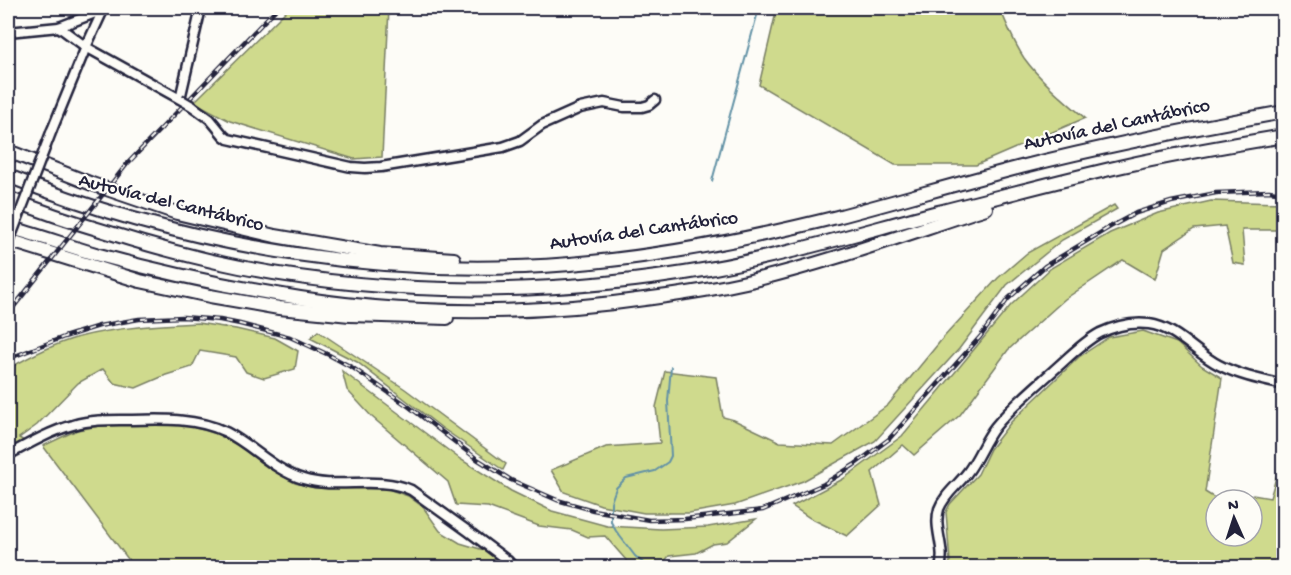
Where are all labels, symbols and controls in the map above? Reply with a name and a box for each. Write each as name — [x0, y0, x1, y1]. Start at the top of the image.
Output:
street label: Autovía del Cantábrico — [1022, 95, 1212, 157]
street label: Autovía del Cantábrico — [76, 170, 266, 238]
street label: Autovía del Cantábrico — [548, 207, 740, 257]
north arrow — [1204, 488, 1264, 548]
text: N — [1228, 497, 1240, 516]

